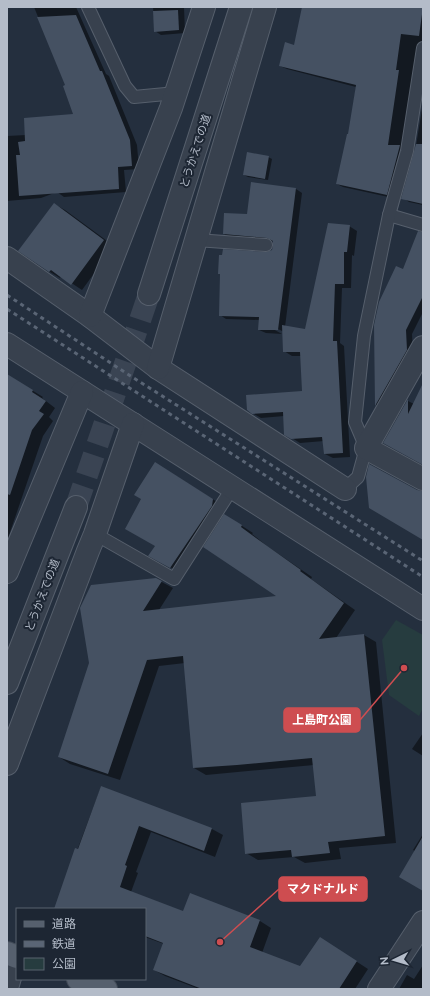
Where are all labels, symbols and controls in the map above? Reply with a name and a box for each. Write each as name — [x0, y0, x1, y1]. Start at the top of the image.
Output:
street label: とうかえでの道 — [177, 113, 214, 190]
street label: とうかえでの道 — [23, 557, 62, 633]
callout: 上島町公園 — [284, 708, 360, 732]
text: 上島町公園 — [292, 713, 352, 727]
callout: マクドナルド — [279, 877, 367, 901]
text: マクドナルド — [287, 882, 359, 896]
legend — [16, 908, 146, 980]
text: 道路 — [52, 917, 76, 931]
text: 鉄道 — [52, 937, 76, 951]
north arrow — [374, 940, 414, 980]
text: N — [378, 956, 391, 966]
text: 公園 — [52, 957, 76, 971]

